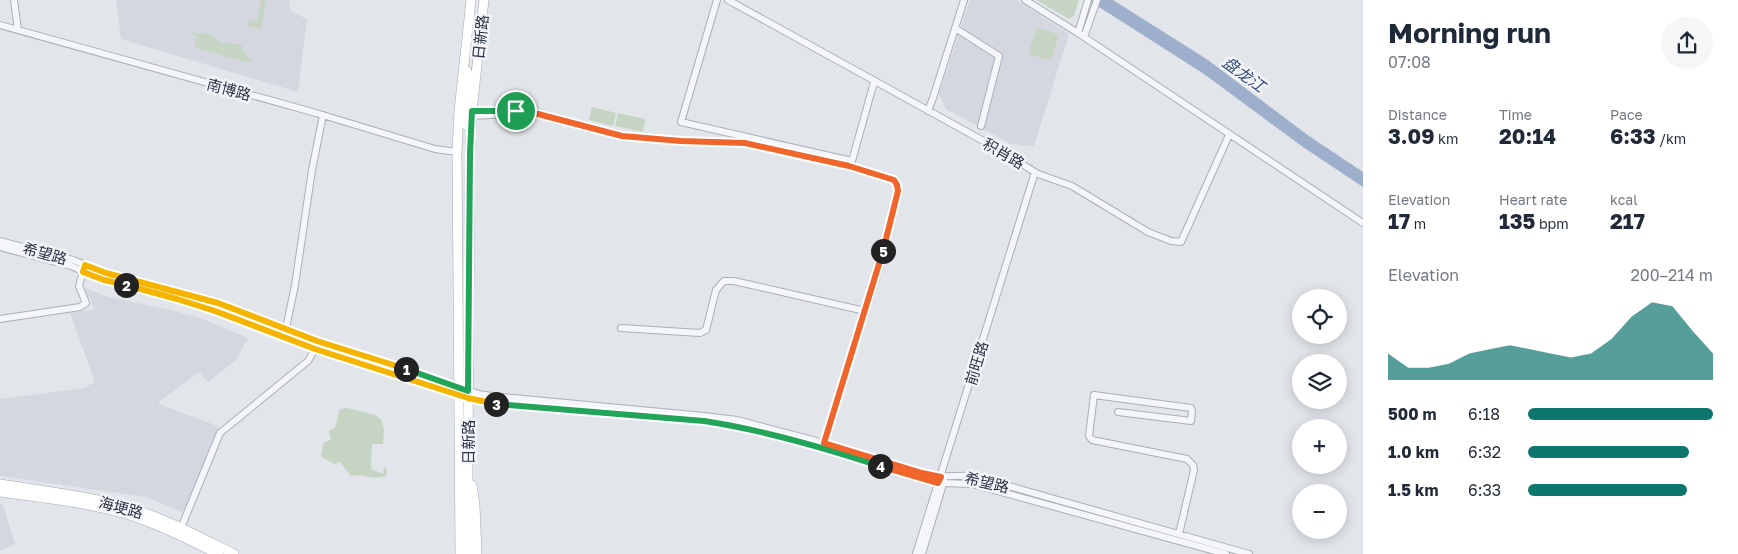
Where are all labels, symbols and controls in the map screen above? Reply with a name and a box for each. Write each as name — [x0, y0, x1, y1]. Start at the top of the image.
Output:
street label: 日新路 — [469, 14, 491, 60]
text: Morning run — [1388, 16, 1551, 49]
button: share — [1661, 17, 1713, 69]
water label: 盘龙江 — [1219, 52, 1271, 97]
text: 07:08 — [1388, 52, 1431, 72]
street label: 南博路 — [205, 74, 253, 104]
pin — [495, 90, 537, 132]
icon: arrive — [502, 97, 530, 125]
text: Distance — [1388, 106, 1447, 123]
text: Time — [1499, 106, 1532, 123]
text: Pace — [1610, 106, 1643, 123]
text: 3.09 — [1388, 123, 1435, 149]
text: 20:14 — [1499, 123, 1556, 149]
text: 6:33 — [1610, 123, 1656, 149]
text: km — [1435, 130, 1458, 147]
text: /km — [1656, 130, 1686, 147]
street label: 积肖路 — [980, 134, 1028, 172]
text: Elevation — [1388, 191, 1450, 208]
text: Heart rate — [1499, 191, 1567, 208]
text: kcal — [1610, 191, 1638, 208]
text: 17 — [1388, 208, 1410, 234]
text: 135 — [1499, 208, 1535, 234]
text: 217 — [1610, 208, 1645, 234]
text: m — [1410, 215, 1426, 232]
text: bpm — [1535, 215, 1569, 232]
street label: 希望路 — [21, 238, 69, 268]
pin: 5 — [870, 238, 896, 264]
text: 5 — [879, 243, 888, 260]
text: Elevation — [1388, 265, 1459, 285]
text: 200–214 m — [1630, 265, 1713, 285]
pin: 2 — [114, 272, 138, 298]
text: 2 — [122, 277, 131, 294]
map controls — [1292, 289, 1347, 539]
button: locate — [1292, 289, 1347, 344]
street label: 前旺路 — [961, 339, 991, 387]
button: layers — [1292, 354, 1347, 409]
pin: 1 — [394, 356, 418, 382]
text: 1 — [403, 361, 410, 378]
pin: 3 — [484, 392, 508, 416]
text: 3 — [492, 396, 501, 413]
text: 500 m — [1388, 404, 1437, 424]
text: 6:18 — [1468, 404, 1500, 424]
street label: 日新路 — [459, 419, 477, 465]
button: + — [1292, 419, 1347, 474]
text: 1.0 km — [1388, 442, 1439, 462]
text: 6:32 — [1468, 442, 1501, 462]
pin: 4 — [868, 454, 892, 478]
text: 4 — [876, 458, 885, 475]
street label: 希望路 — [963, 468, 1011, 496]
text: 1.5 km — [1388, 480, 1438, 500]
text: 6:33 — [1468, 480, 1501, 500]
button: − — [1292, 484, 1347, 539]
street label: 海埂路 — [97, 492, 145, 522]

